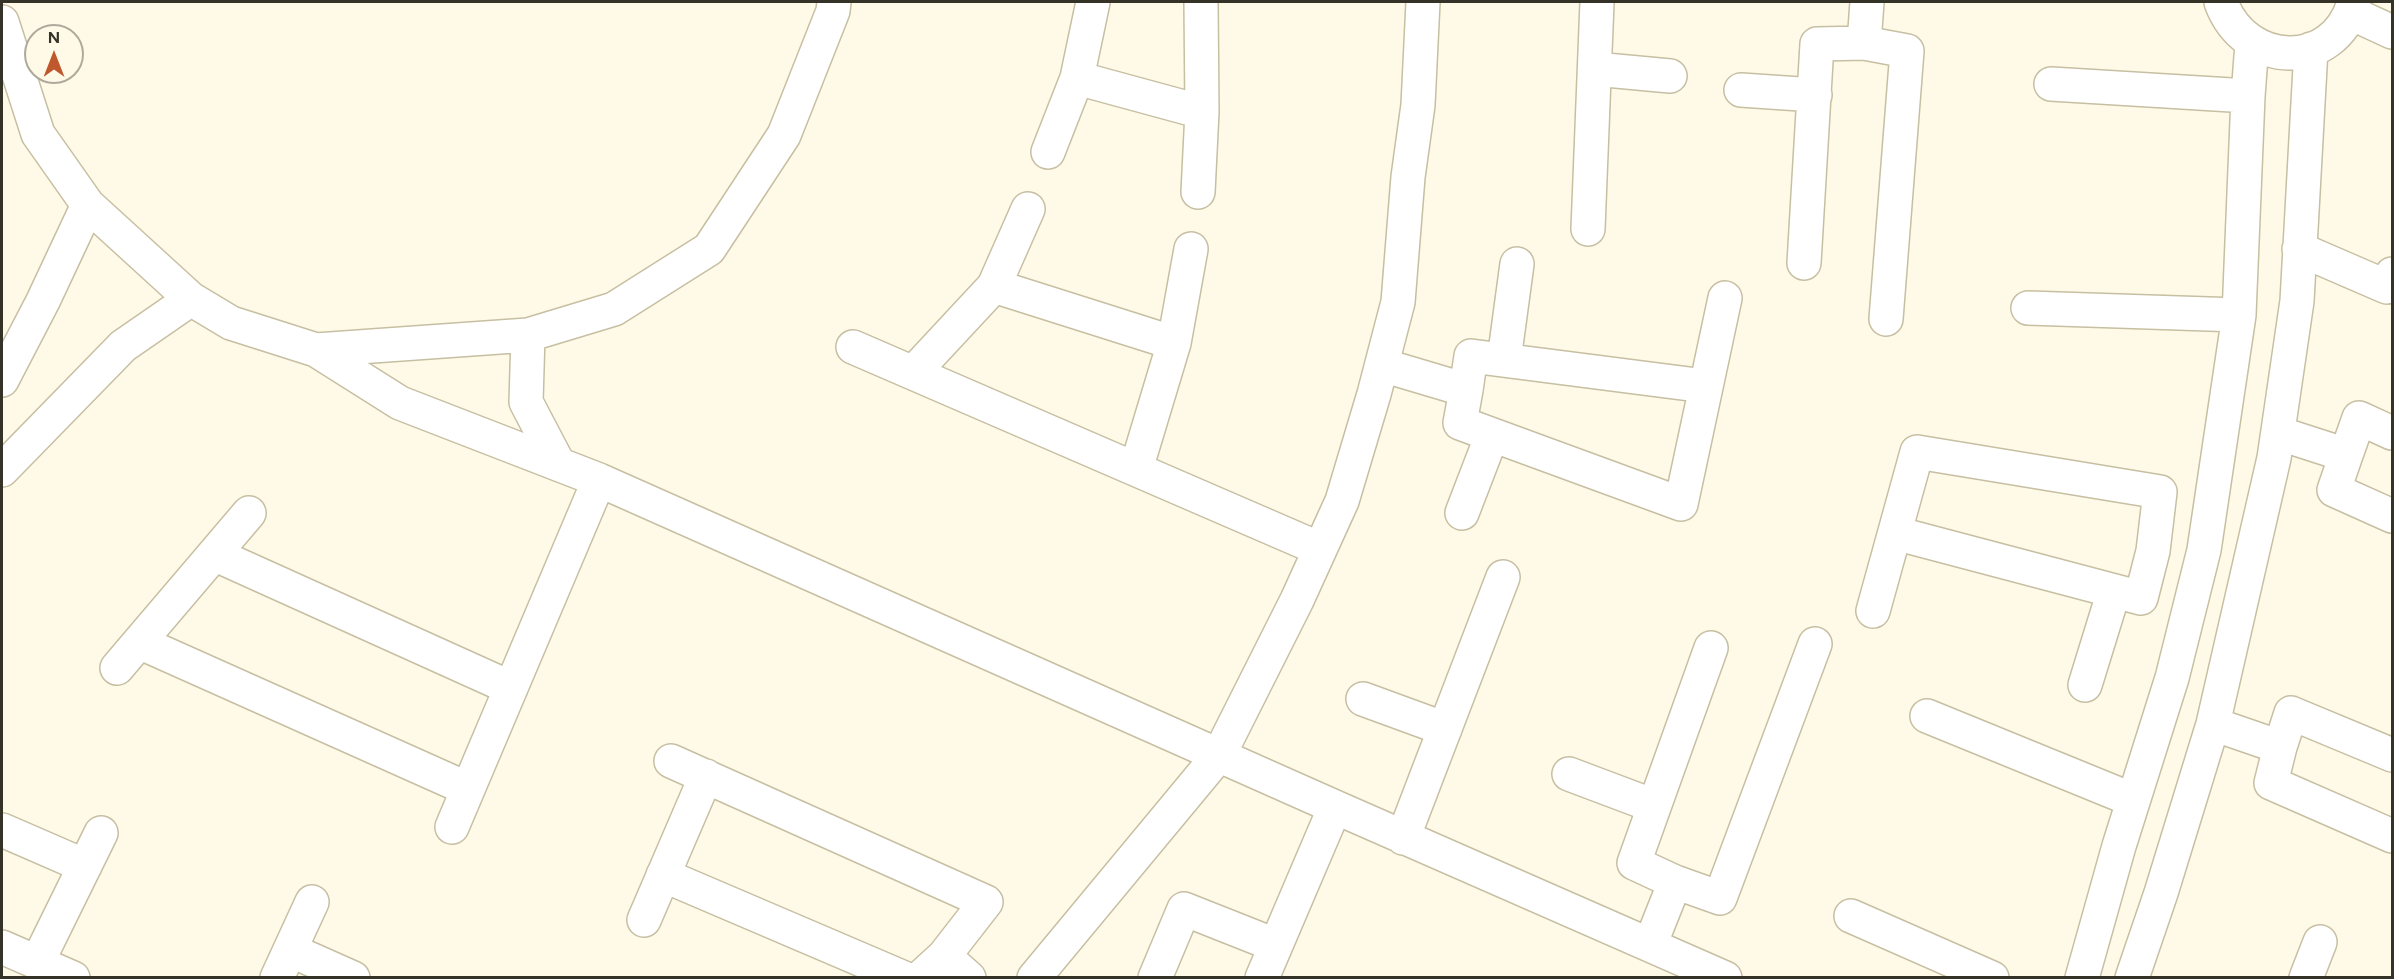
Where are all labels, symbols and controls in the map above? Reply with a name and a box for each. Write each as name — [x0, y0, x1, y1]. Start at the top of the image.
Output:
north arrow — [24, 24, 84, 84]
text: N — [48, 28, 60, 47]

